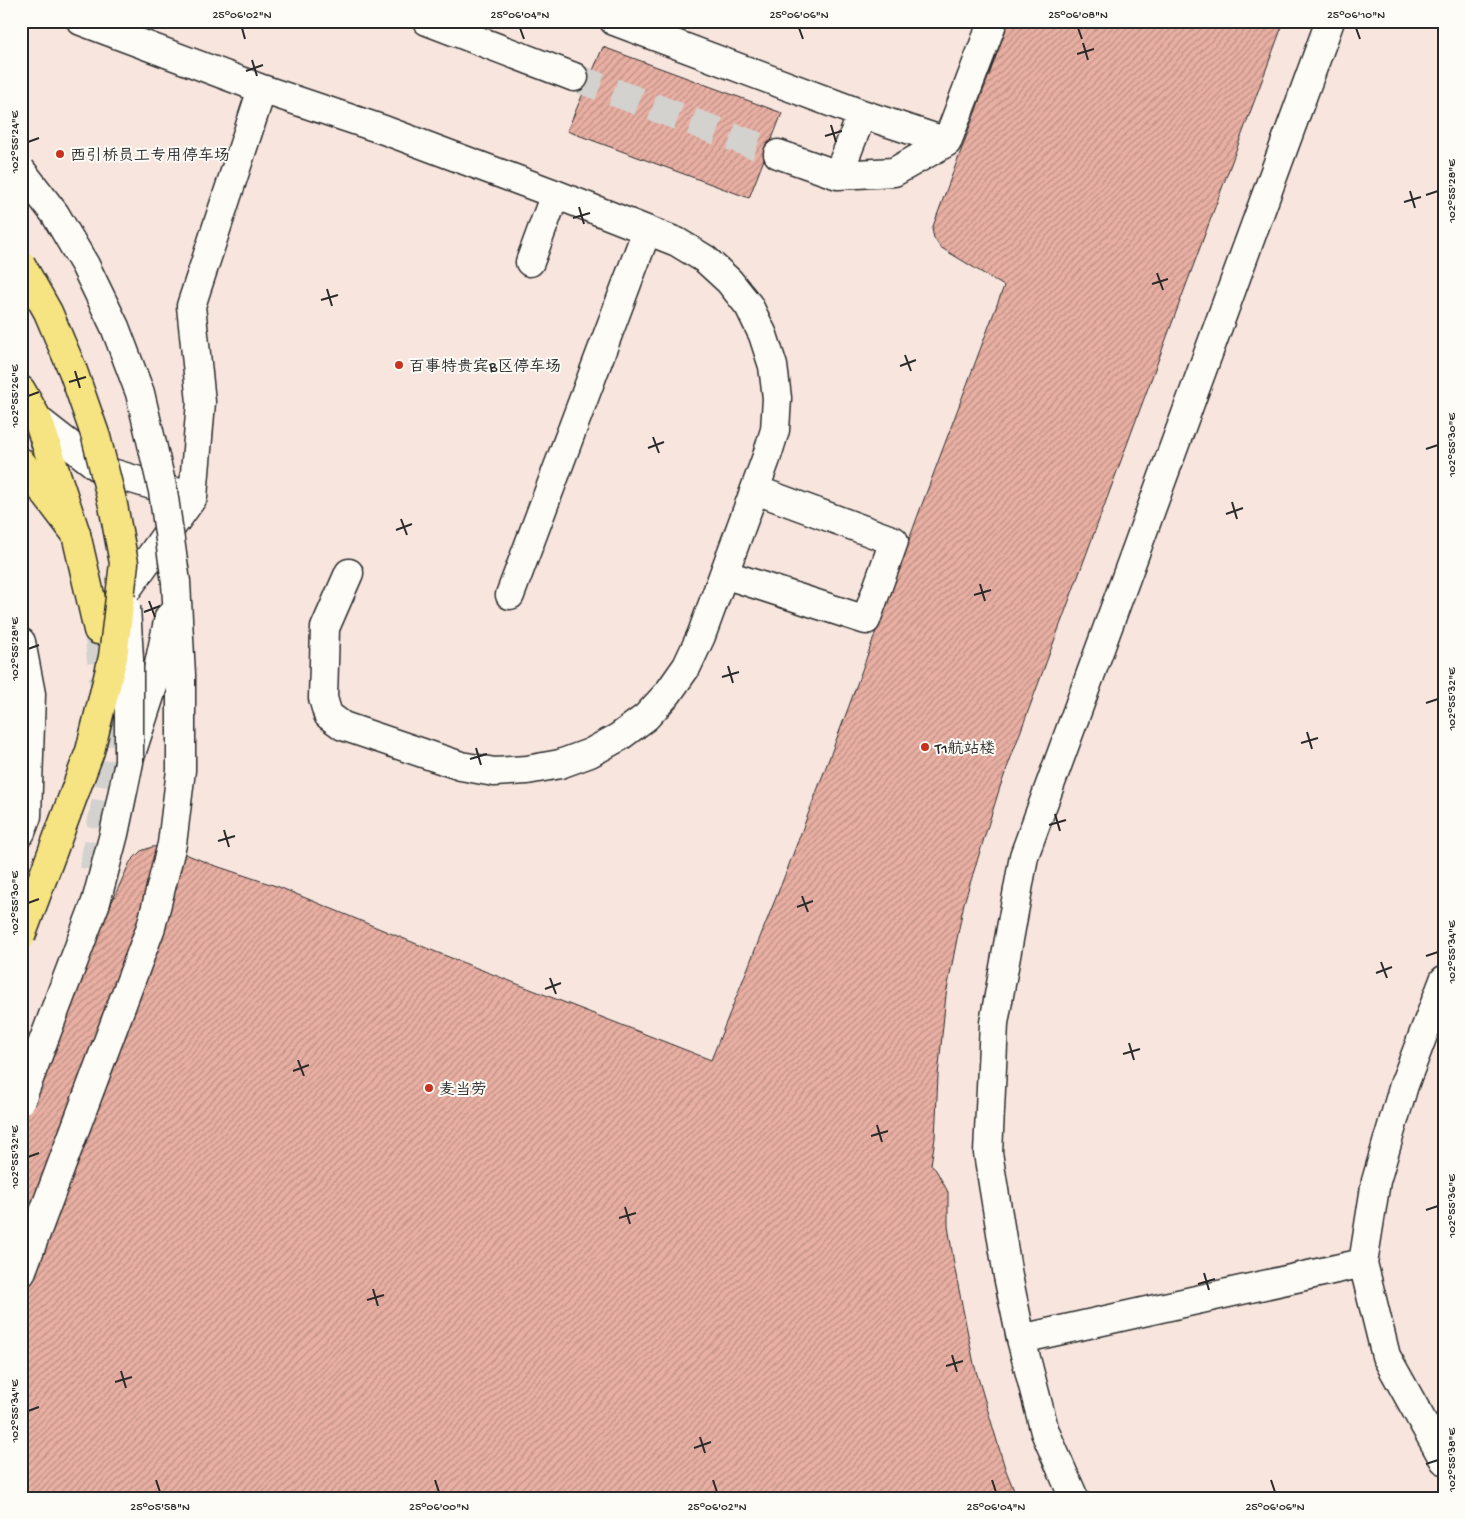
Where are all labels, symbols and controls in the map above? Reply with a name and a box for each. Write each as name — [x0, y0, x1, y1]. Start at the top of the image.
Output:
text: 25°06'02"N — [212, 9, 272, 23]
text: 25°06'04"N — [491, 9, 550, 23]
text: 25°06'06"N — [769, 9, 829, 23]
text: 25°06'08"N — [1048, 9, 1108, 23]
text: 25°06'10"N — [1327, 9, 1385, 23]
text: 102°55'24"E — [9, 110, 23, 174]
place label: 西引桥员工专用停车场 — [70, 146, 230, 167]
marker: 西引桥员工专用停车场 — [54, 148, 66, 160]
text: 102°55'28"E — [1446, 159, 1460, 224]
place label: 百事特贵宾B区停车场 — [409, 357, 561, 378]
marker: 百事特贵宾B区停车场 — [393, 359, 405, 371]
text: 102°55'26"E — [9, 364, 23, 429]
text: 102°55'30"E — [1446, 412, 1460, 478]
text: 102°55'28"E — [9, 617, 23, 682]
text: 102°55'32"E — [1446, 667, 1460, 732]
place label: T1航站楼 — [934, 739, 996, 760]
marker: T1航站楼 — [919, 741, 931, 753]
text: 102°55'30"E — [9, 870, 23, 936]
text: 102°55'34"E — [1446, 920, 1460, 984]
place label: 麦当劳 — [439, 1080, 487, 1101]
marker: 麦当劳 — [423, 1082, 435, 1094]
text: 102°55'32"E — [9, 1125, 23, 1190]
text: 102°55'36"E — [1446, 1174, 1460, 1239]
text: 102°55'34"E — [9, 1379, 23, 1443]
text: 102°55'38"E — [1446, 1428, 1460, 1493]
text: 25°05'58"N — [130, 1501, 190, 1515]
text: 25°06'00"N — [409, 1501, 469, 1515]
text: 25°06'02"N — [687, 1501, 747, 1515]
text: 25°06'04"N — [967, 1501, 1026, 1515]
text: 25°06'06"N — [1245, 1501, 1305, 1515]

